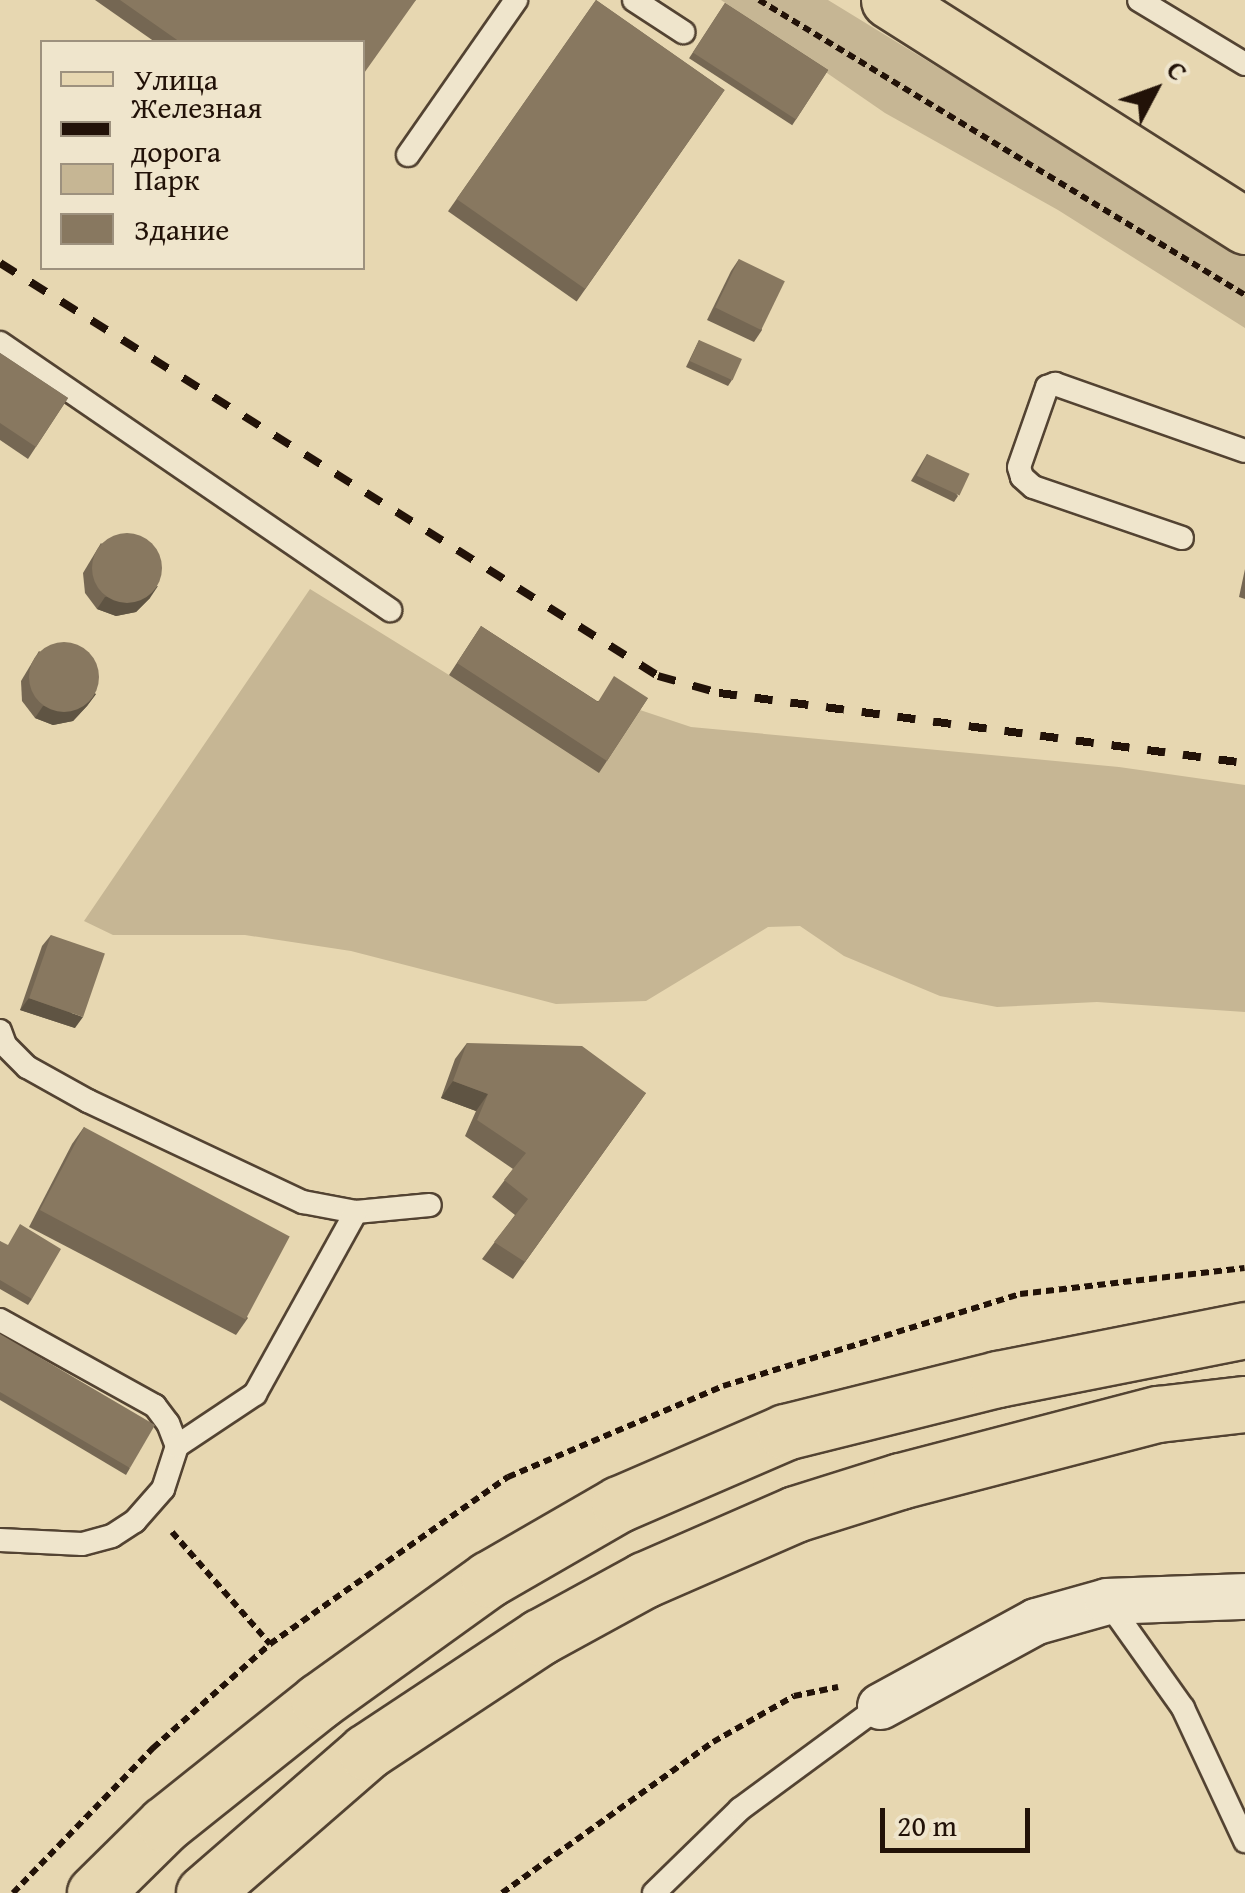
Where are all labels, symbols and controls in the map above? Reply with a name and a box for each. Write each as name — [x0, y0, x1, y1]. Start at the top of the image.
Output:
legend — [40, 40, 365, 270]
north arrow — [1105, 40, 1205, 140]
text: С — [1157, 51, 1199, 89]
text: Улица — [134, 57, 218, 101]
text: Железная дорога — [131, 85, 262, 173]
text: Парк — [134, 157, 200, 201]
text: Здание — [134, 207, 229, 251]
scale bar — [885, 1788, 1035, 1850]
text: 20 m — [897, 1803, 957, 1847]

